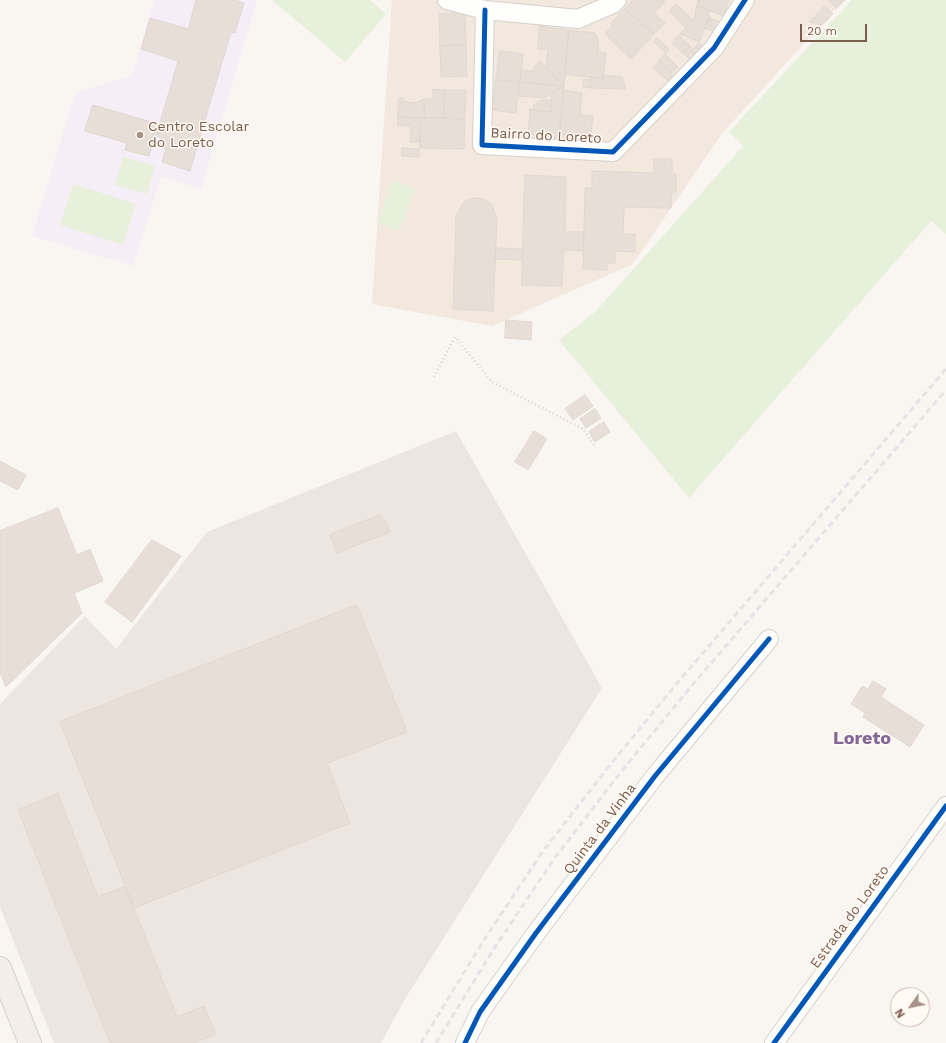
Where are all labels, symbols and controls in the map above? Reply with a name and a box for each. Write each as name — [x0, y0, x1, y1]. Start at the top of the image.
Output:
scale bar — [802, 16, 869, 42]
text: 20 m — [807, 24, 837, 38]
place label: Centro Escolar do Loreto — [148, 119, 249, 152]
street label: Bairro do Loreto — [490, 125, 602, 147]
marker: Centro Escolar do Loreto — [135, 130, 145, 140]
district label: Loreto — [833, 728, 891, 750]
street label: Quinta da Vinha — [560, 780, 640, 878]
street label: Estrada do Loreto — [807, 862, 893, 972]
north arrow — [890, 987, 930, 1027]
text: N — [893, 1006, 908, 1020]

